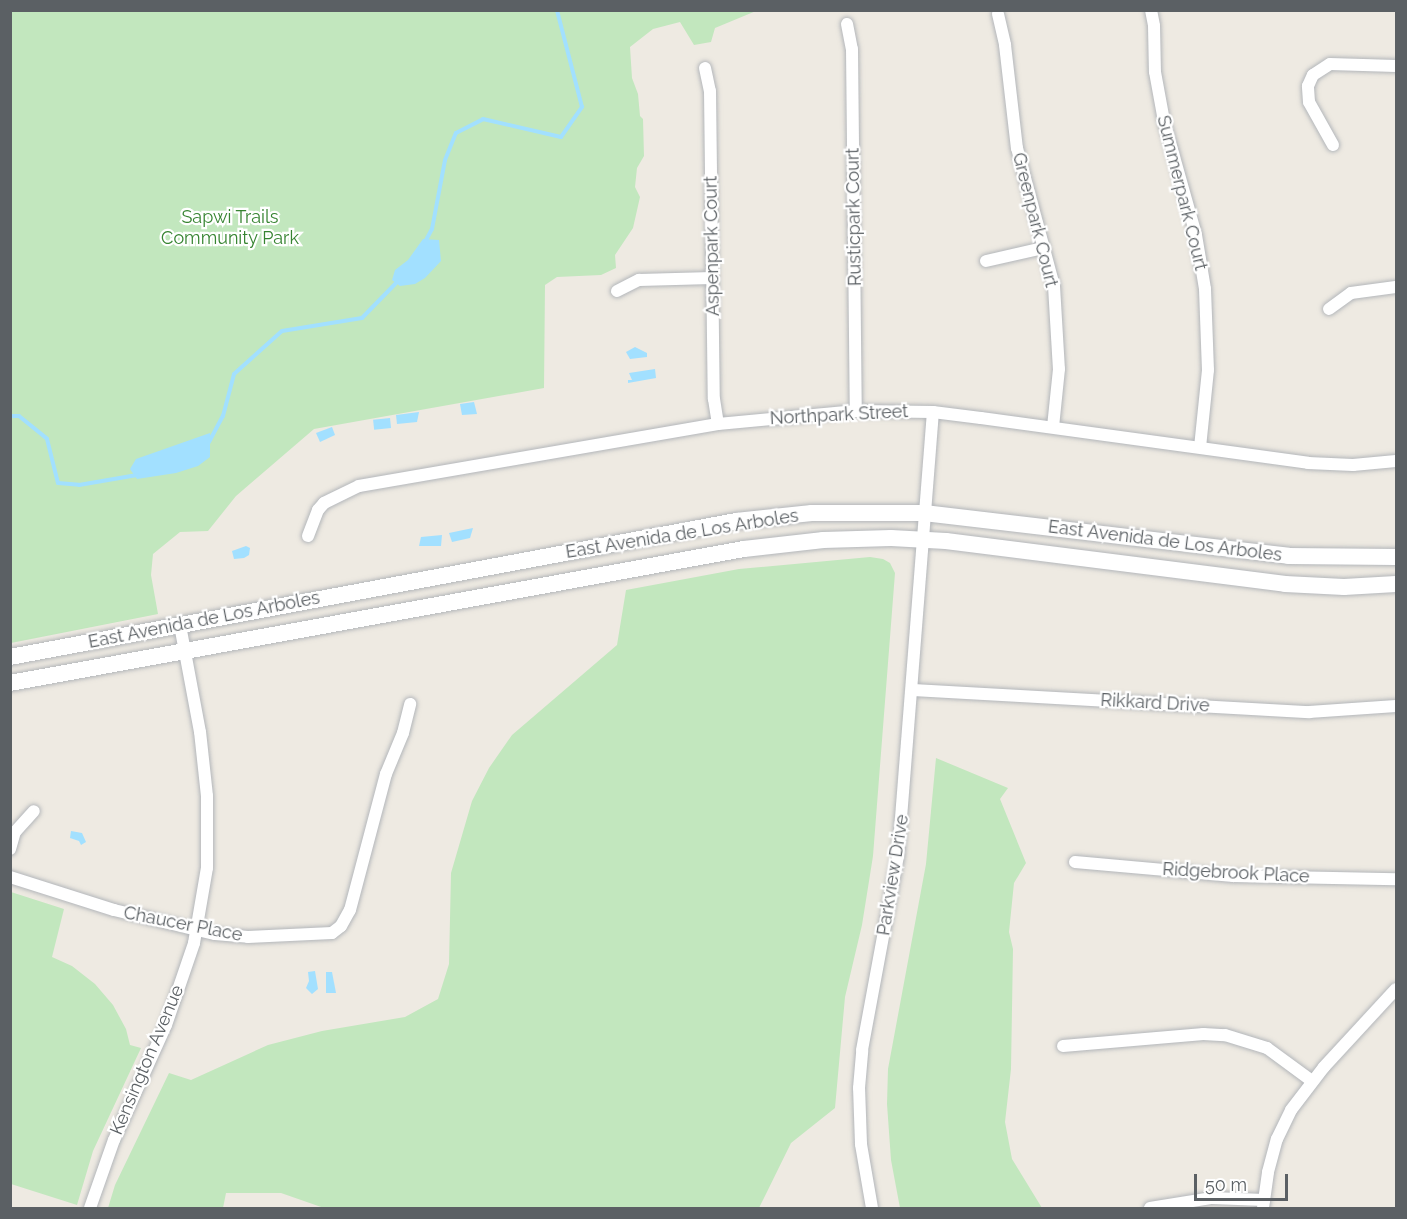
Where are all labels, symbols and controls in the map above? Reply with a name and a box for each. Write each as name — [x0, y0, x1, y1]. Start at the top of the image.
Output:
street label: Summerpark Court — [1152, 113, 1212, 273]
street label: Rusticpark Court — [842, 148, 866, 286]
street label: Greenpark Court — [1008, 150, 1062, 290]
street label: Aspenpark Court — [700, 176, 724, 316]
park label: Sapwi Trails Community Park — [161, 207, 299, 250]
street label: Northpark Street — [769, 401, 909, 429]
street label: East Avenida de Los Arboles — [563, 505, 801, 563]
street label: East Avenida de Los Arboles — [1046, 516, 1284, 566]
street label: East Avenida de Los Arboles — [86, 587, 322, 653]
street label: Rikkard Drive — [1100, 689, 1210, 717]
street label: Parkview Drive — [873, 813, 913, 937]
street label: Ridgebrook Place — [1162, 858, 1310, 888]
street label: Chaucer Place — [122, 902, 244, 946]
street label: Kensington Avenue — [106, 982, 188, 1138]
scale bar — [1197, 1162, 1292, 1200]
text: 50 m — [1205, 1174, 1247, 1195]

